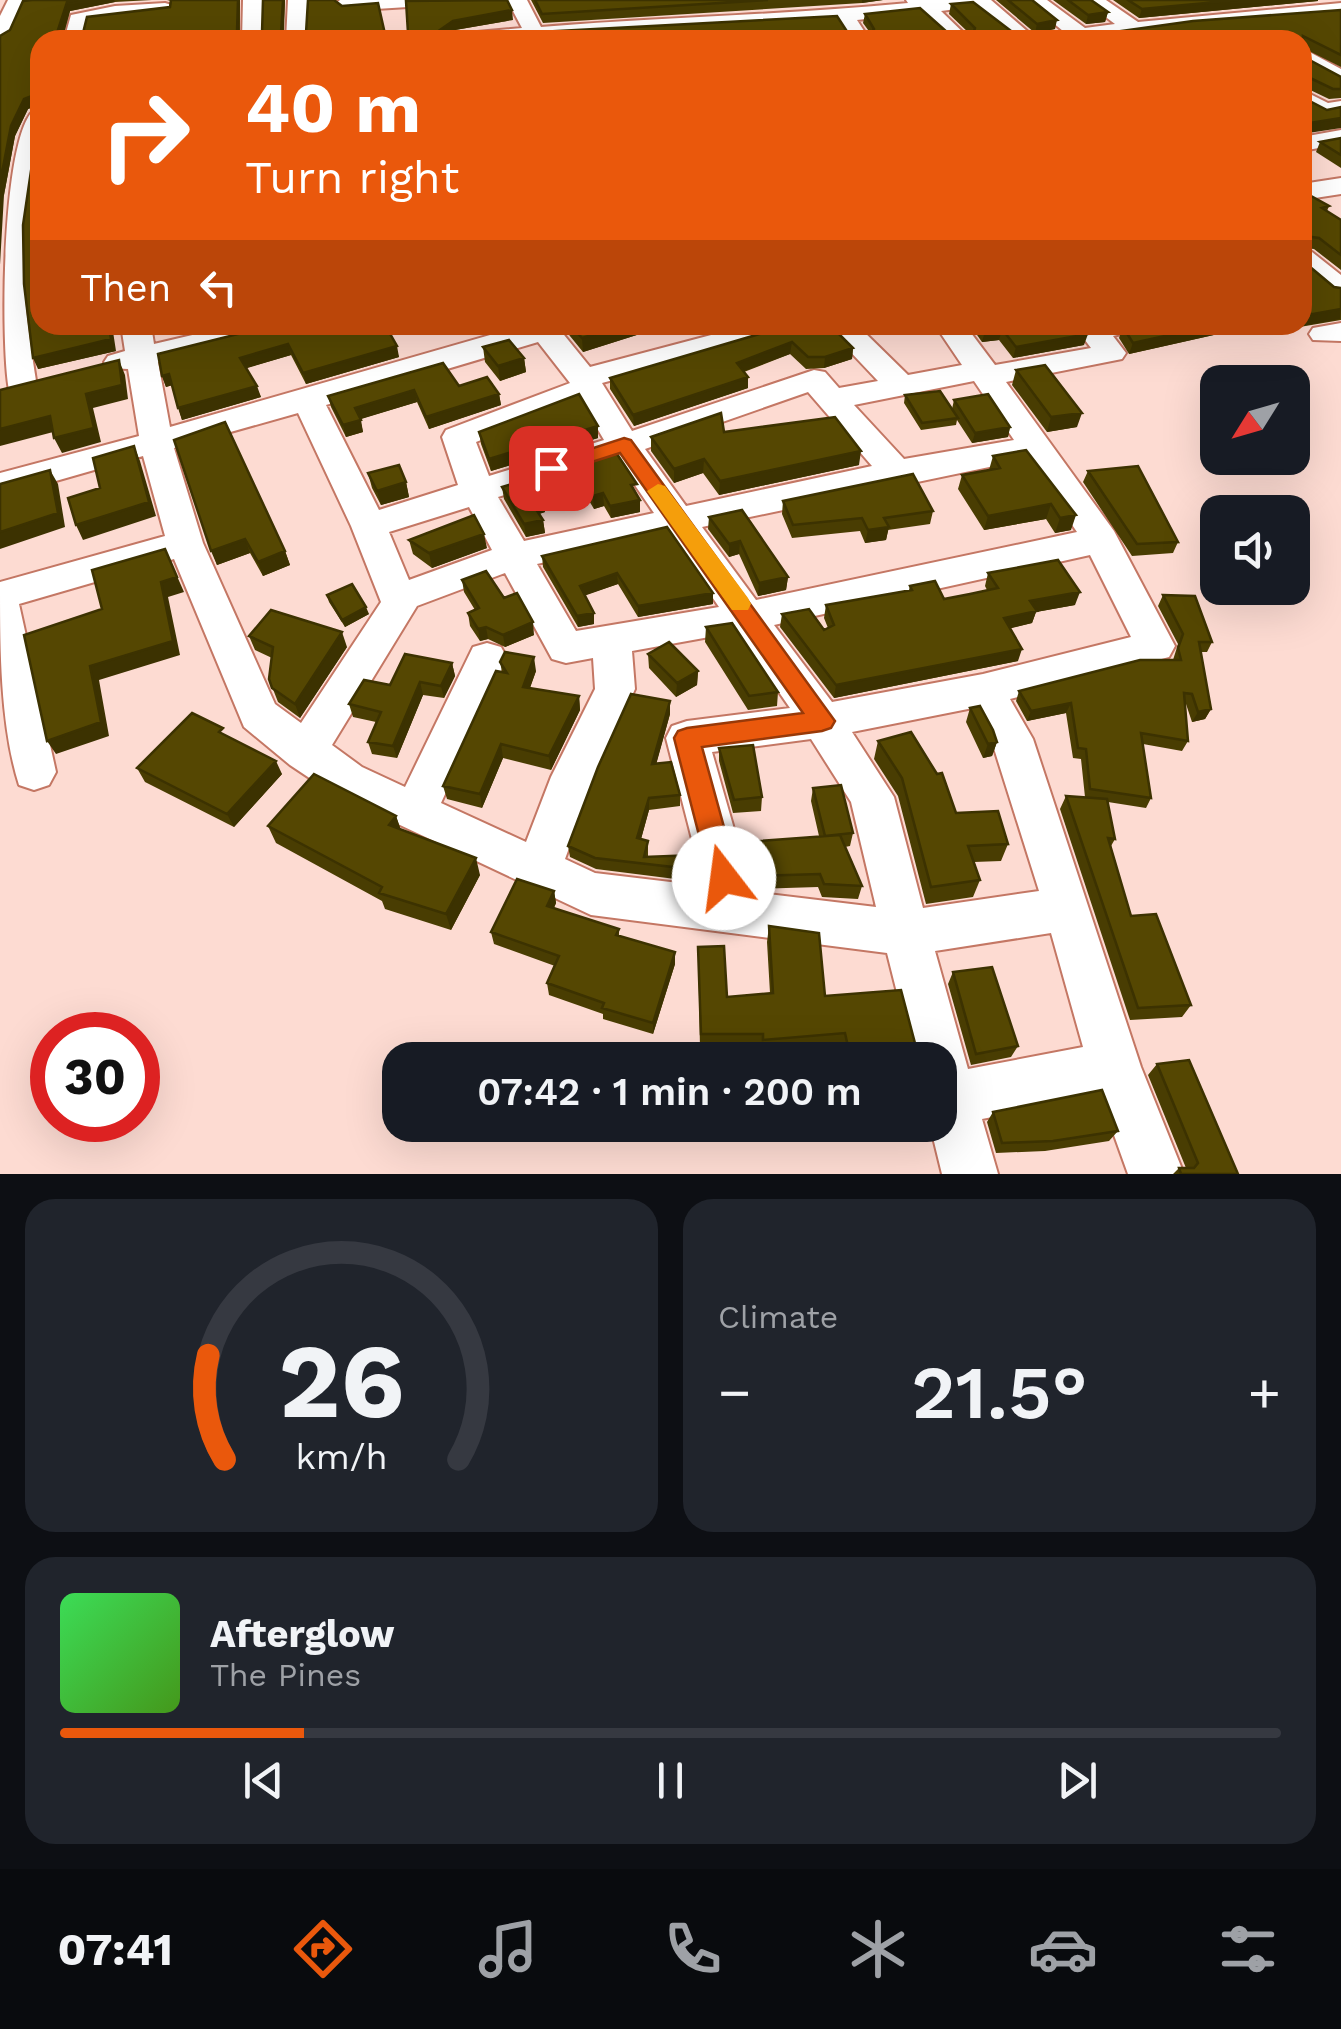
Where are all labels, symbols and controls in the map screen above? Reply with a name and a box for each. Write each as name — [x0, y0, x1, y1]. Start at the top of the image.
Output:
text: 40 m — [245, 67, 421, 149]
icon: right — [80, 70, 210, 200]
text: Turn right — [245, 151, 459, 204]
icon: left — [191, 260, 246, 315]
text: Then — [80, 266, 171, 310]
north arrow — [1200, 365, 1310, 475]
map controls — [1200, 365, 1310, 605]
pin — [509, 426, 594, 511]
icon: arrive — [524, 441, 579, 496]
button: sound — [1200, 495, 1310, 605]
position arrow — [672, 826, 776, 930]
speed limit sign: 30 — [30, 1012, 160, 1142]
text: 07:42 · 1 min · 200 m — [477, 1070, 862, 1114]
text: Climate — [718, 1298, 838, 1336]
text: 26 — [278, 1320, 405, 1442]
text: 21.5° — [911, 1348, 1088, 1436]
text: − — [718, 1360, 751, 1424]
text: + — [1248, 1360, 1281, 1424]
text: km/h — [295, 1436, 388, 1478]
text: Afterglow — [210, 1612, 395, 1656]
text: The Pines — [210, 1656, 361, 1694]
icon: previous — [236, 1753, 291, 1808]
icon: pause — [643, 1753, 698, 1808]
icon: next — [1050, 1753, 1105, 1808]
icon: directions — [288, 1914, 358, 1984]
icon: music — [473, 1914, 543, 1984]
icon: phone — [658, 1914, 728, 1984]
icon: climate — [843, 1914, 913, 1984]
icon: car — [1028, 1914, 1098, 1984]
icon: filters — [1213, 1914, 1283, 1984]
text: 07:41 — [58, 1923, 173, 1976]

